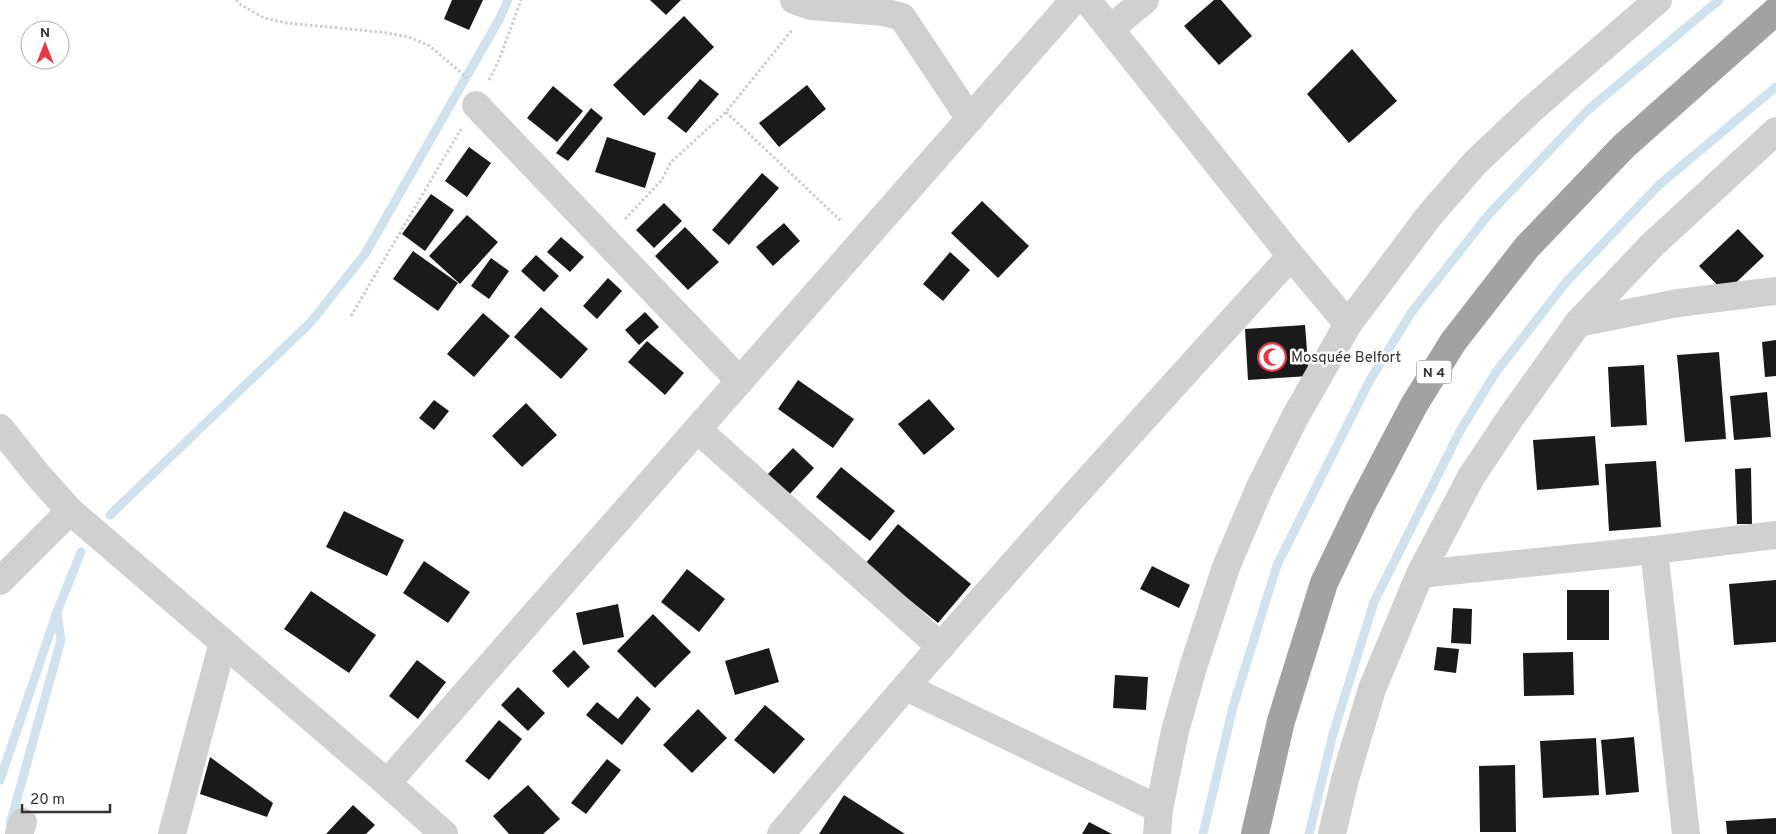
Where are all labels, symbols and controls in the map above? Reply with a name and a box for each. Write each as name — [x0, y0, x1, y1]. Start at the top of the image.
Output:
north arrow — [20, 20, 70, 70]
text: N — [40, 25, 50, 42]
mosque icon: Mosquée Belfort — [1257, 342, 1287, 372]
place label: Mosquée Belfort — [1291, 349, 1401, 368]
road number: N 4 — [1416, 361, 1452, 384]
scale bar — [22, 782, 110, 814]
text: 20 m — [30, 791, 65, 810]

